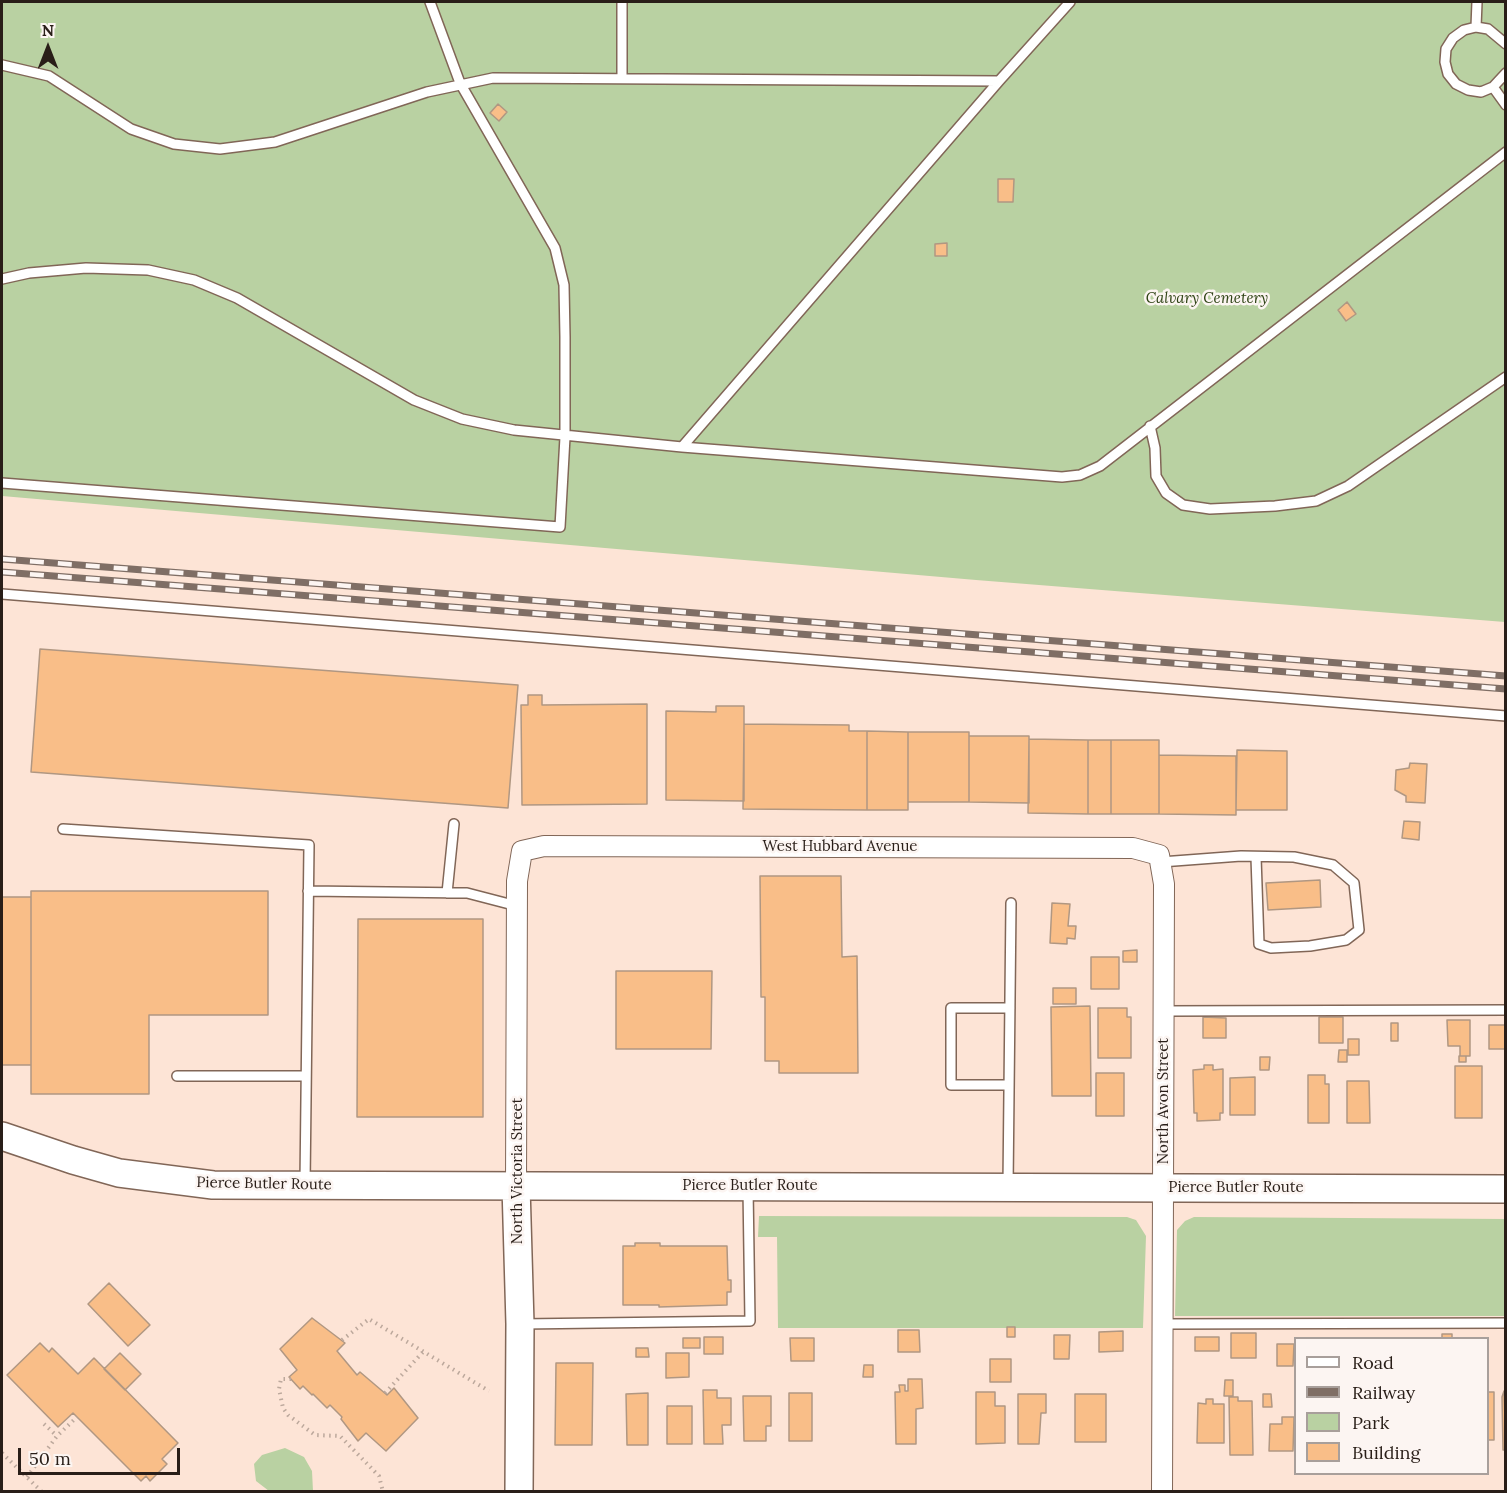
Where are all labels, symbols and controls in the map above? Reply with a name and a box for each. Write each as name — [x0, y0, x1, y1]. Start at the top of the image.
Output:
north arrow — [18, 18, 78, 78]
text: N — [42, 20, 54, 40]
park label: Calvary Cemetery — [1146, 290, 1268, 308]
street label: West Hubbard Avenue — [763, 838, 917, 856]
street label: North Avon Street — [1155, 1038, 1173, 1164]
street label: North Victoria Street — [509, 1098, 527, 1244]
street label: Pierce Butler Route — [196, 1174, 332, 1194]
street label: Pierce Butler Route — [682, 1177, 818, 1195]
street label: Pierce Butler Route — [1168, 1179, 1304, 1197]
legend — [1294, 1337, 1489, 1475]
text: Road — [1352, 1351, 1394, 1374]
text: Railway — [1352, 1381, 1415, 1404]
text: Park — [1352, 1411, 1389, 1434]
scale bar — [21, 1436, 183, 1474]
text: Building — [1352, 1441, 1420, 1464]
text: 50 m — [29, 1447, 71, 1470]

